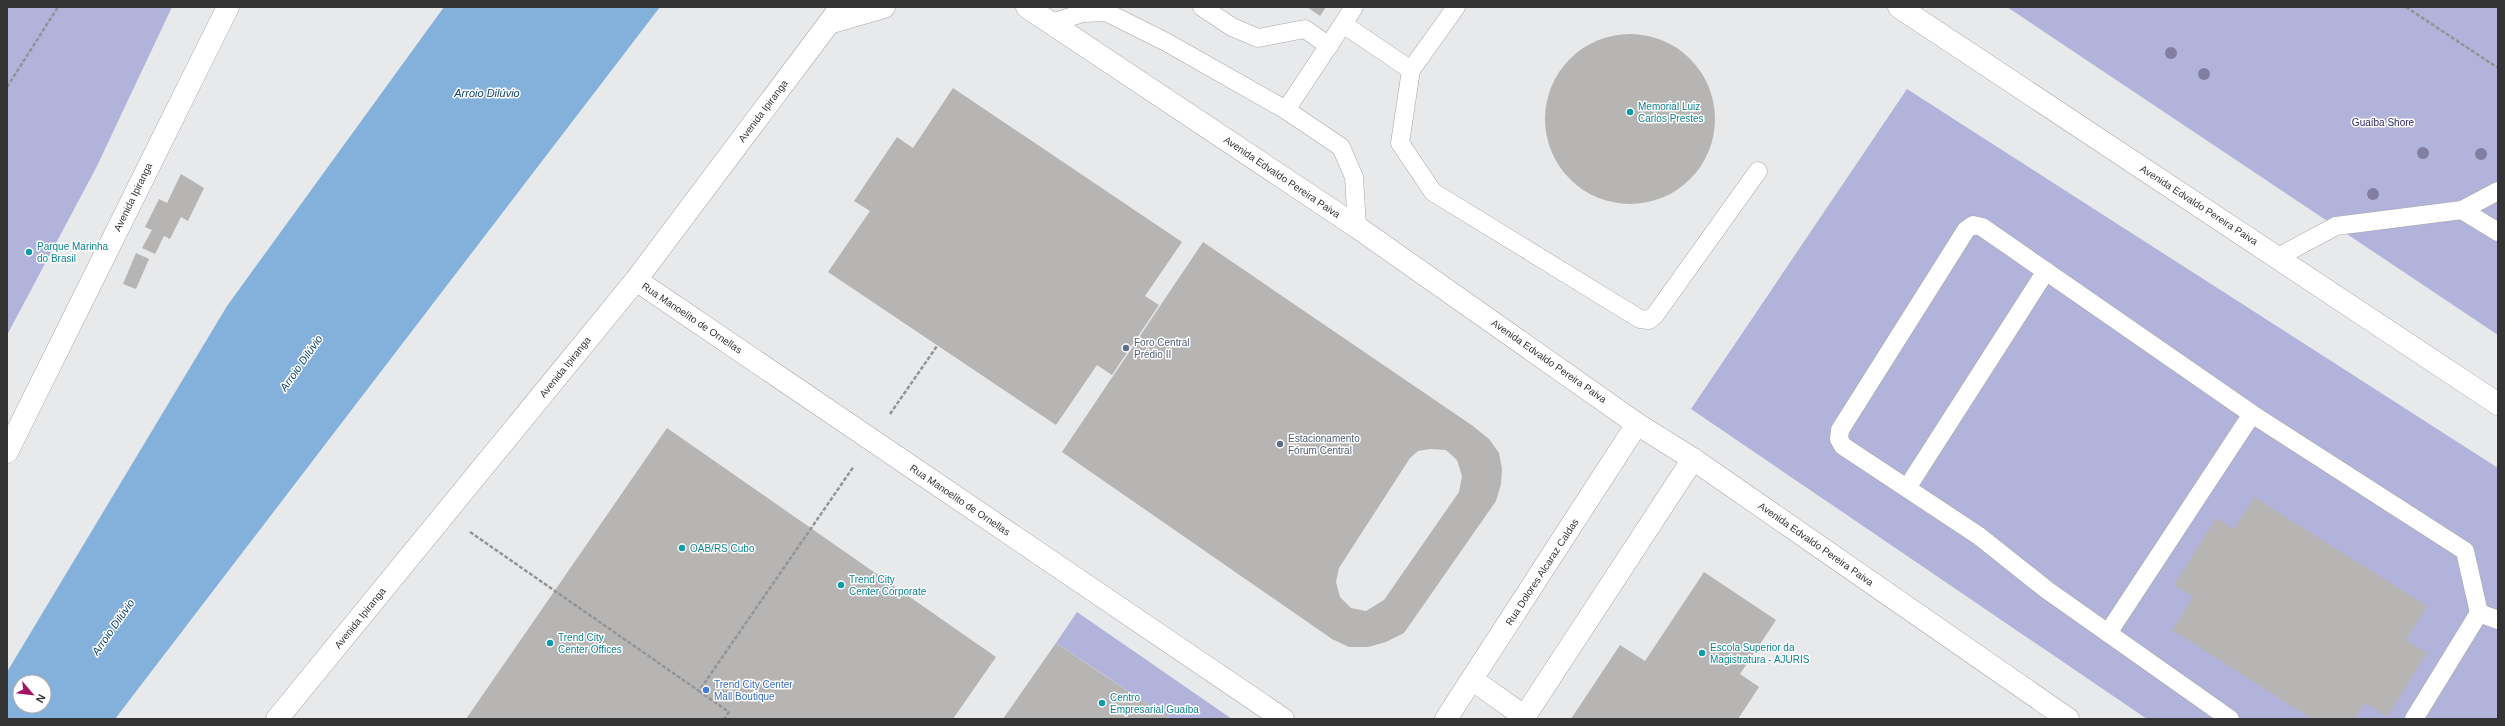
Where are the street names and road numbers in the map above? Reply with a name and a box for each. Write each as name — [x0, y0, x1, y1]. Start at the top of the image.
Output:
street label: Avenida Ipiranga — [736, 77, 790, 144]
street label: Avenida Edvaldo Pereira Paiva — [1222, 134, 1343, 220]
street label: Avenida Ipiranga — [112, 161, 155, 233]
street label: Avenida Edvaldo Pereira Paiva — [2138, 163, 2260, 247]
street label: Rua Manoelito de Ornellas — [640, 280, 744, 356]
street label: Avenida Edvaldo Pereira Paiva — [1489, 317, 1609, 405]
street label: Avenida Ipiranga — [537, 334, 593, 400]
street label: Rua Manoelito de Ornellas — [908, 462, 1012, 538]
street label: Avenida Edvaldo Pereira Paiva — [1756, 500, 1876, 588]
street label: Rua Dolores Alcaraz Caldas — [1503, 517, 1581, 627]
street label: Avenida Ipiranga — [332, 585, 388, 651]

